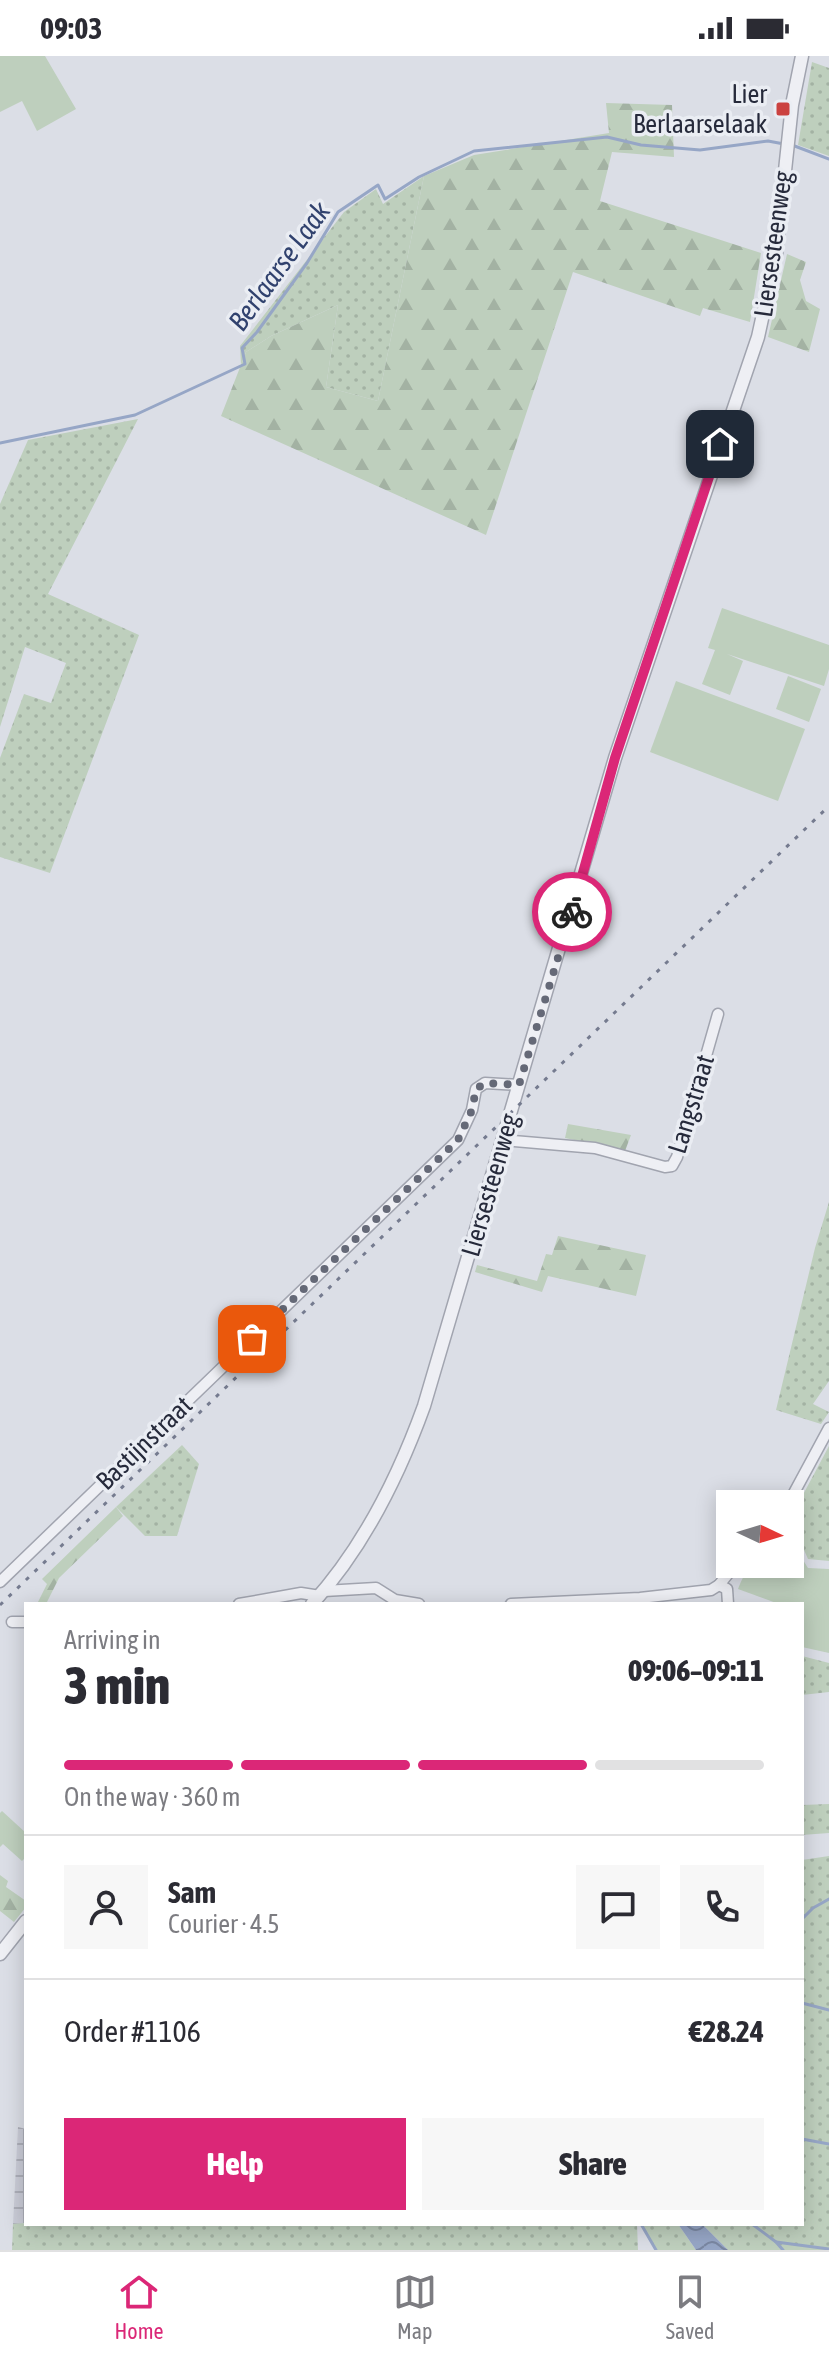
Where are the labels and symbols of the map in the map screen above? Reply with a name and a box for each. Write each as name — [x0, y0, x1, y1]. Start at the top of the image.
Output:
place label: Lier Berlaarselaak — [633, 79, 767, 139]
marker: Lier Berlaarselaak — [774, 100, 792, 118]
street label: Liersesteenweg — [748, 168, 798, 319]
water label: Berlaarse Laak — [222, 195, 337, 337]
pin — [686, 410, 754, 478]
courier — [532, 872, 612, 952]
street label: Langstraat — [662, 1051, 720, 1157]
street label: Liersesteenweg — [455, 1109, 525, 1260]
pin — [218, 1305, 286, 1373]
street label: Bastijnstraat — [90, 1390, 198, 1496]
north arrow — [716, 1490, 804, 1578]

